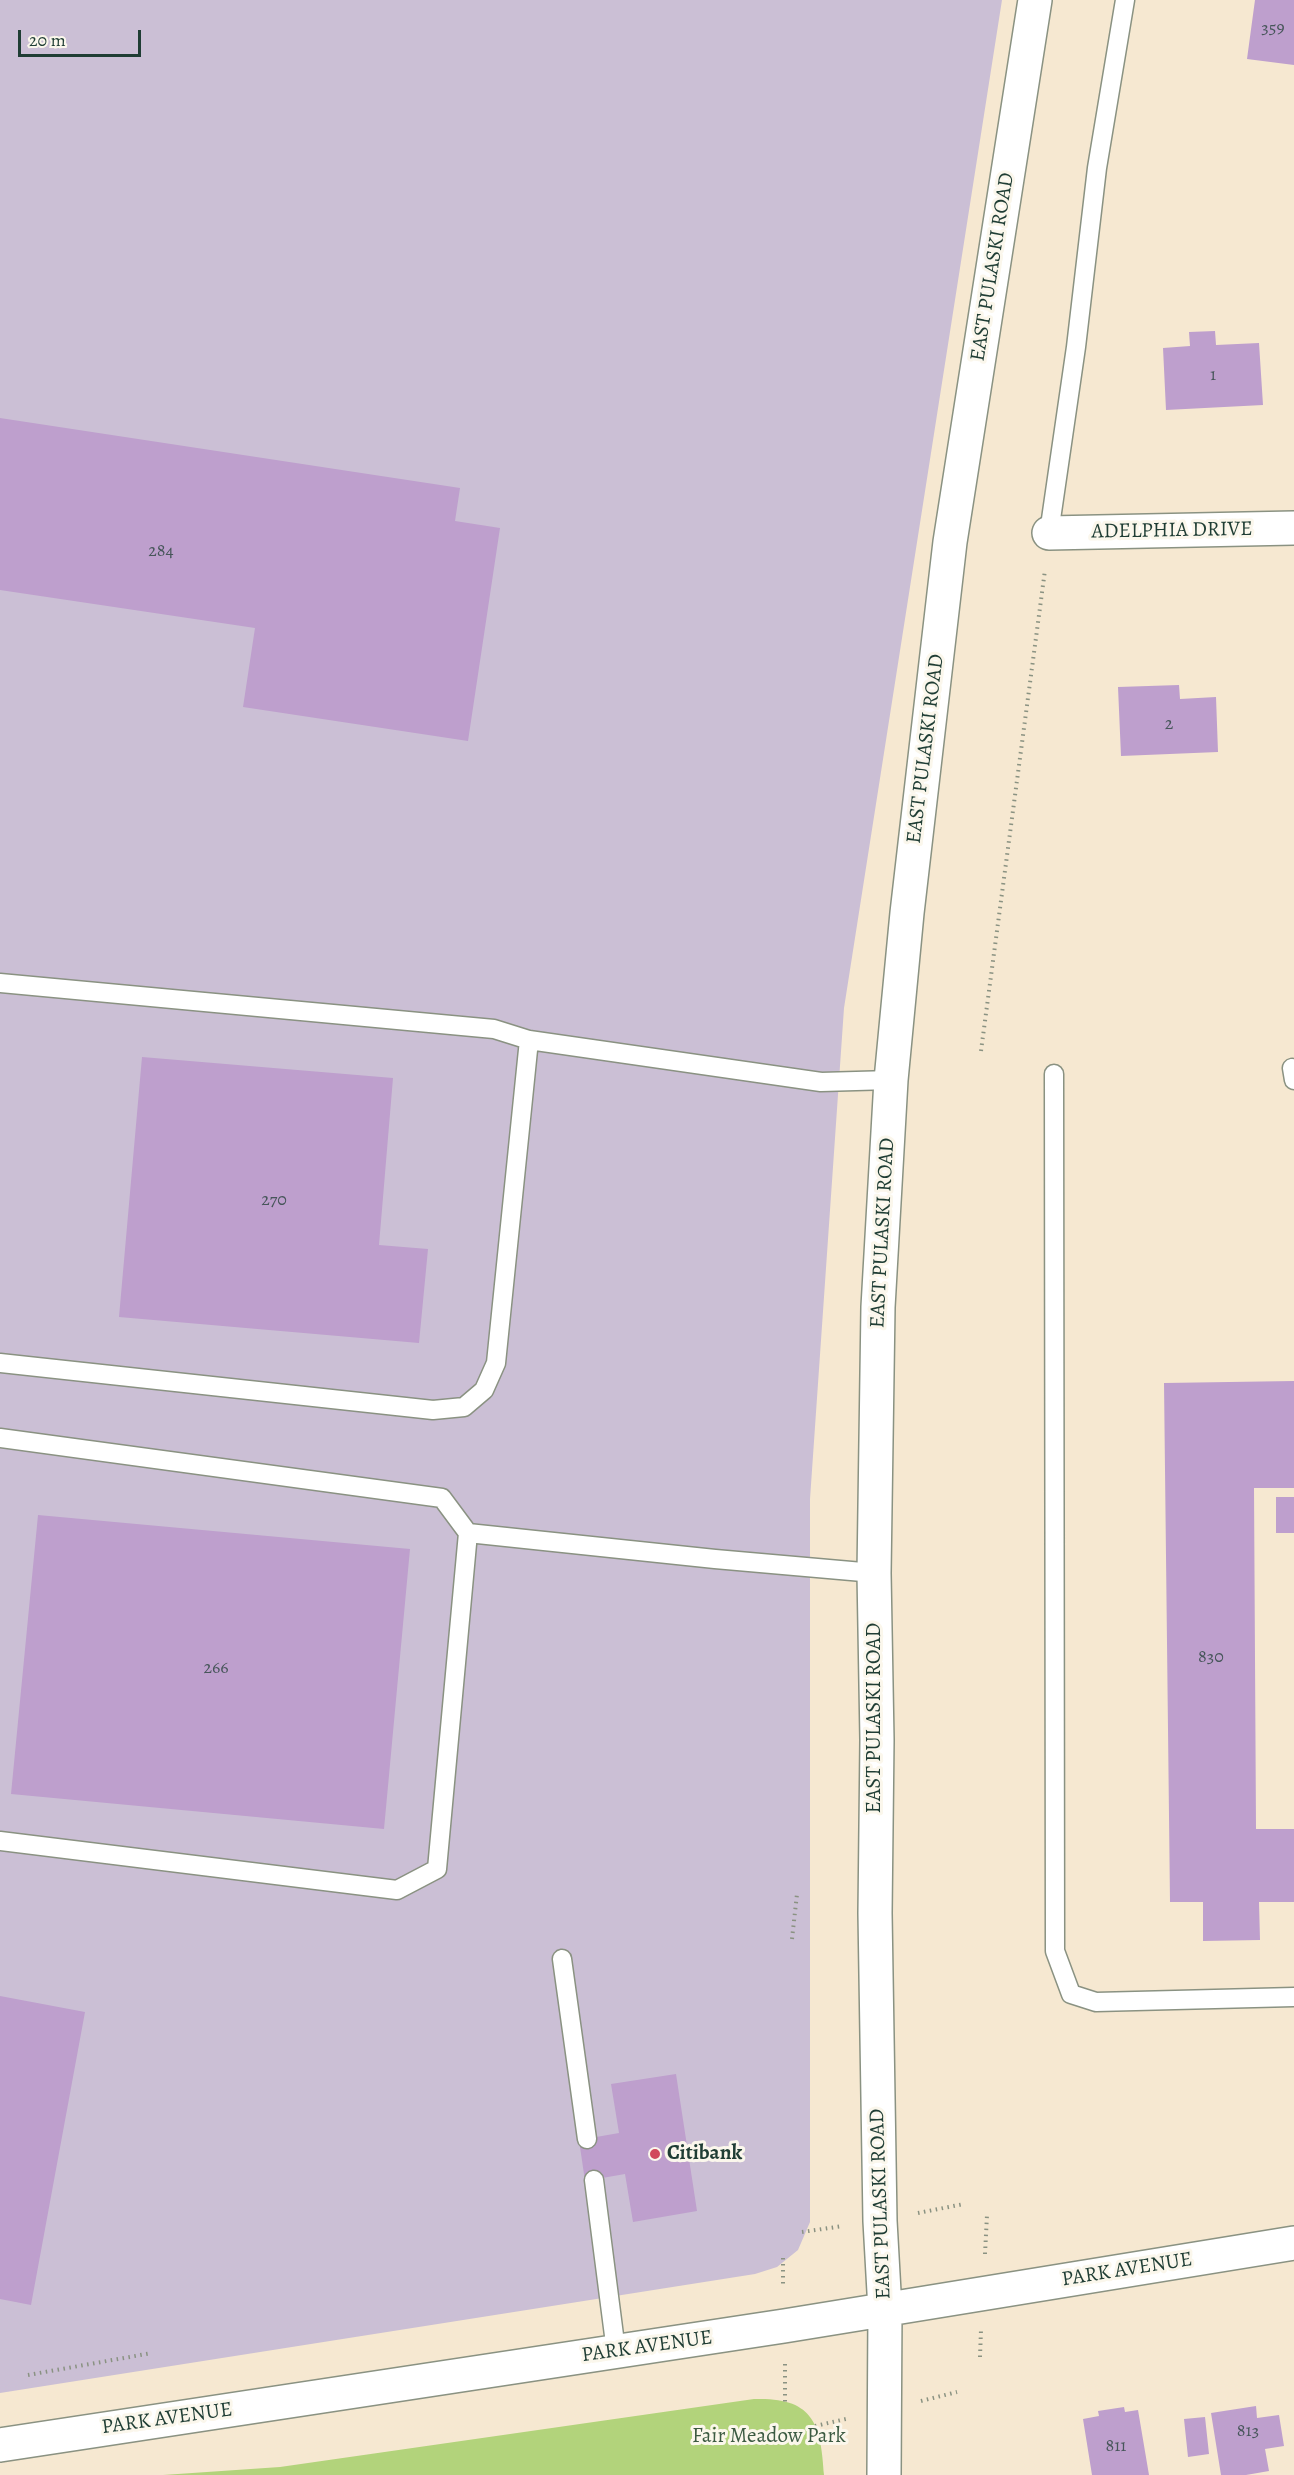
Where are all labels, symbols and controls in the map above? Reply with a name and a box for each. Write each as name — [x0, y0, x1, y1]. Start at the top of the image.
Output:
scale bar — [21, 18, 144, 56]
house number: 359 — [1261, 18, 1285, 40]
text: 20 m — [29, 28, 66, 52]
street label: EAST PULASKI ROAD — [966, 171, 1020, 363]
house number: 1 — [1210, 365, 1216, 387]
street label: ADELPHIA DRIVE — [1091, 517, 1253, 545]
house number: 284 — [148, 541, 174, 563]
street label: EAST PULASKI ROAD — [902, 653, 950, 845]
house number: 2 — [1165, 714, 1173, 736]
street label: EAST PULASKI ROAD — [865, 1137, 901, 1329]
house number: 270 — [261, 1190, 287, 1212]
street label: EAST PULASKI ROAD — [862, 1623, 888, 1813]
house number: 830 — [1198, 1647, 1224, 1669]
house number: 266 — [203, 1658, 229, 1680]
street label: EAST PULASKI ROAD — [865, 2108, 897, 2300]
place label: Citibank — [667, 2141, 742, 2167]
marker: Citibank — [648, 2147, 662, 2161]
street label: PARK AVENUE — [1060, 2247, 1194, 2293]
street label: PARK AVENUE — [580, 2325, 714, 2369]
street label: PARK AVENUE — [100, 2397, 234, 2441]
house number: 813 — [1237, 2421, 1259, 2443]
park label: Fair Meadow Park — [692, 2424, 846, 2450]
house number: 811 — [1105, 2436, 1127, 2458]

